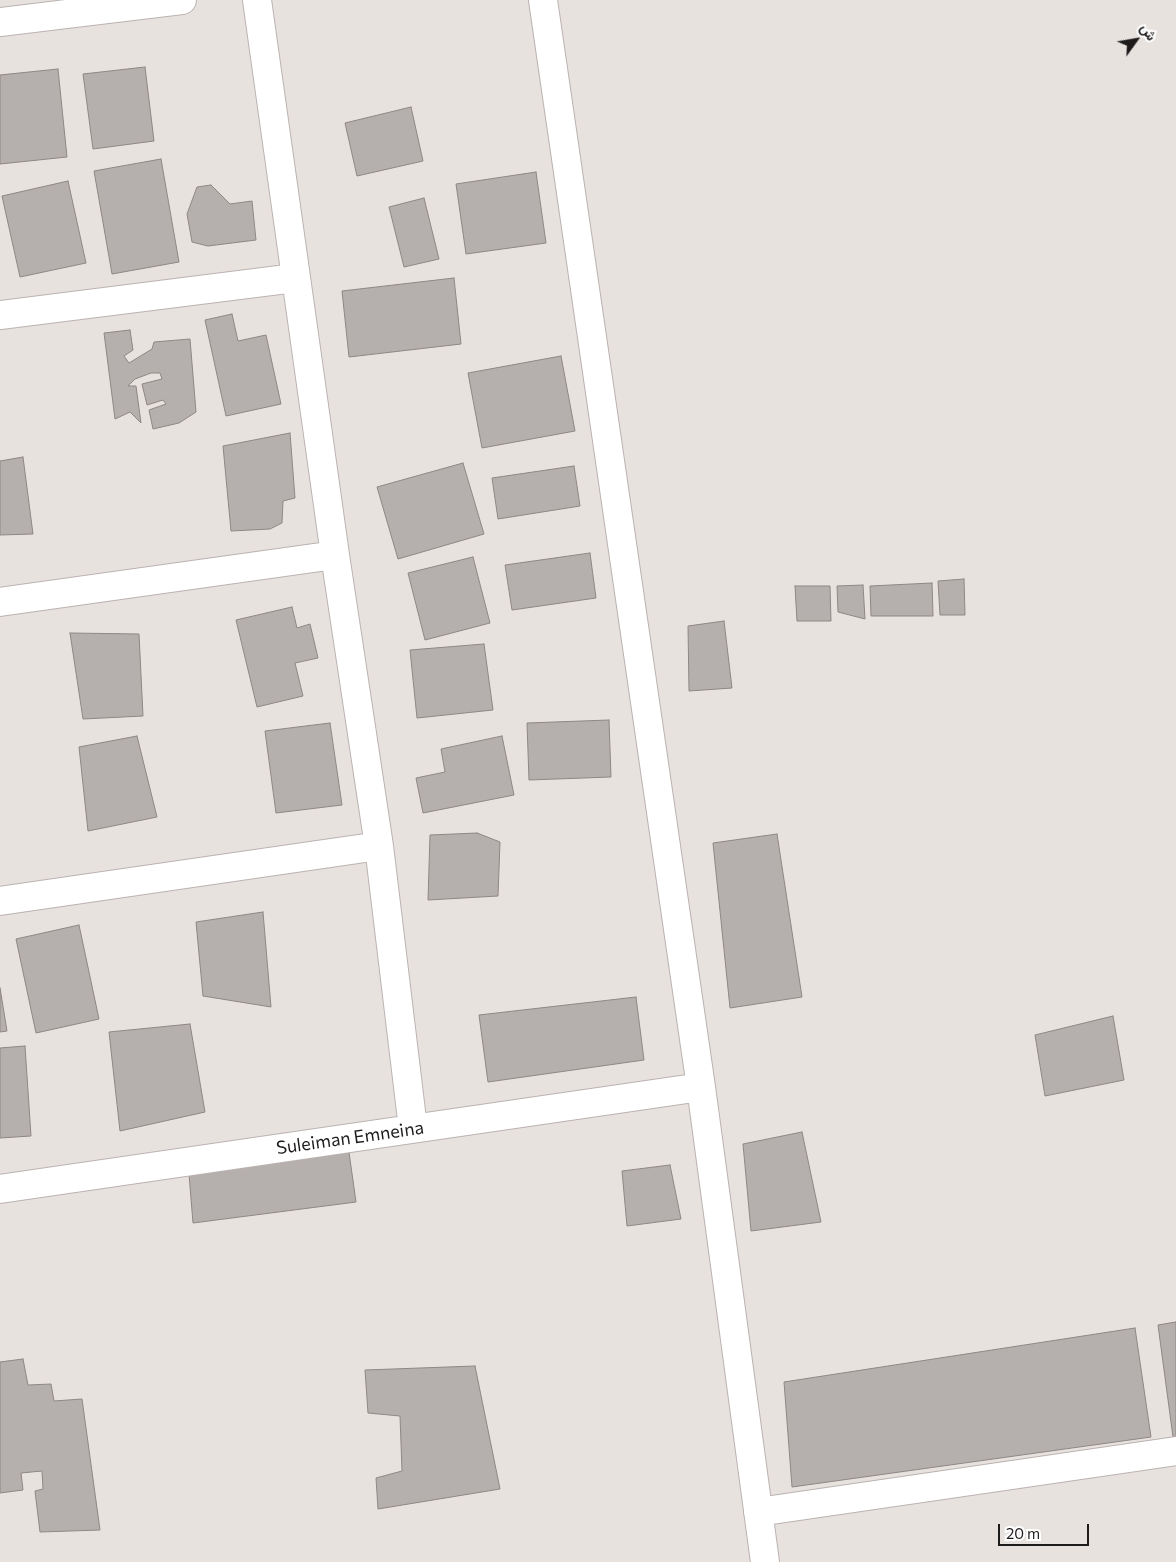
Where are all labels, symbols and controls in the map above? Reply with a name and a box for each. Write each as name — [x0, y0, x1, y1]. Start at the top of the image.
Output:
north arrow — [1111, 15, 1161, 65]
text: ش — [1137, 20, 1161, 43]
street label: Suleiman Emneina — [275, 1117, 425, 1159]
scale bar — [1001, 1514, 1092, 1546]
text: 20 m — [1006, 1524, 1040, 1542]

